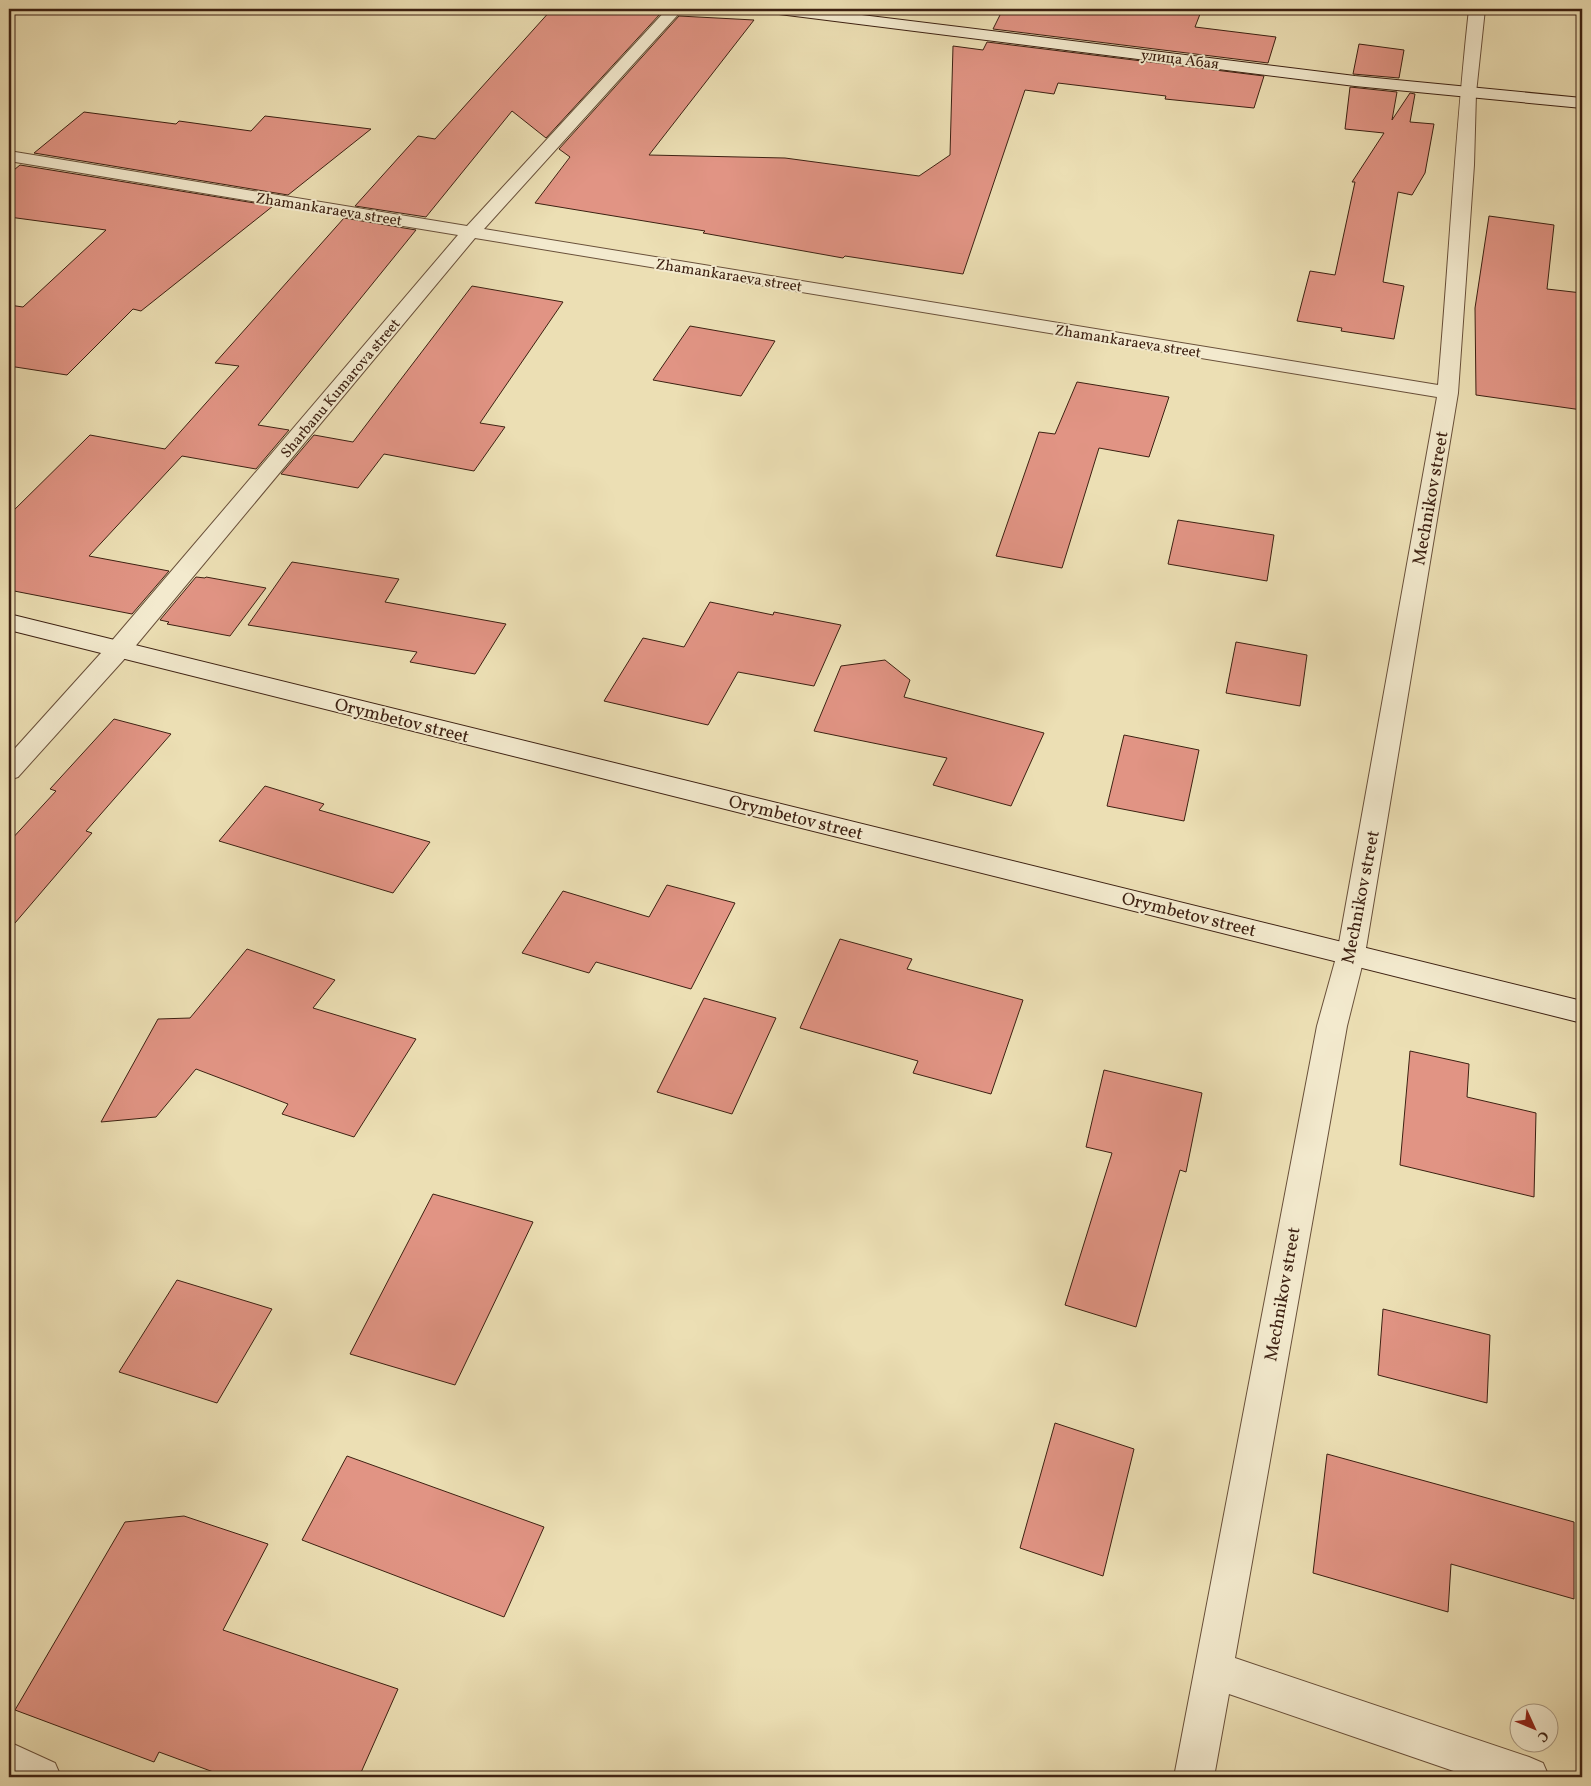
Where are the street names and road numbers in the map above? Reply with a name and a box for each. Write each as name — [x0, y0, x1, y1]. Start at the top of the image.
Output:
street label: улица Абая — [1140, 45, 1220, 76]
street label: Zhamankaraeva street — [254, 189, 403, 232]
street label: Zhamankaraeva street — [654, 255, 803, 298]
street label: Sharbanu Kumarova street — [276, 315, 406, 463]
street label: Zhamankaraeva street — [1053, 321, 1202, 364]
street label: Mechnikov street — [1407, 429, 1456, 567]
street label: Orymbetov street — [332, 693, 472, 750]
street label: Orymbetov street — [726, 790, 866, 847]
street label: Mechnikov street — [1336, 828, 1387, 966]
street label: Orymbetov street — [1119, 887, 1259, 944]
street label: Mechnikov street — [1259, 1225, 1308, 1363]

